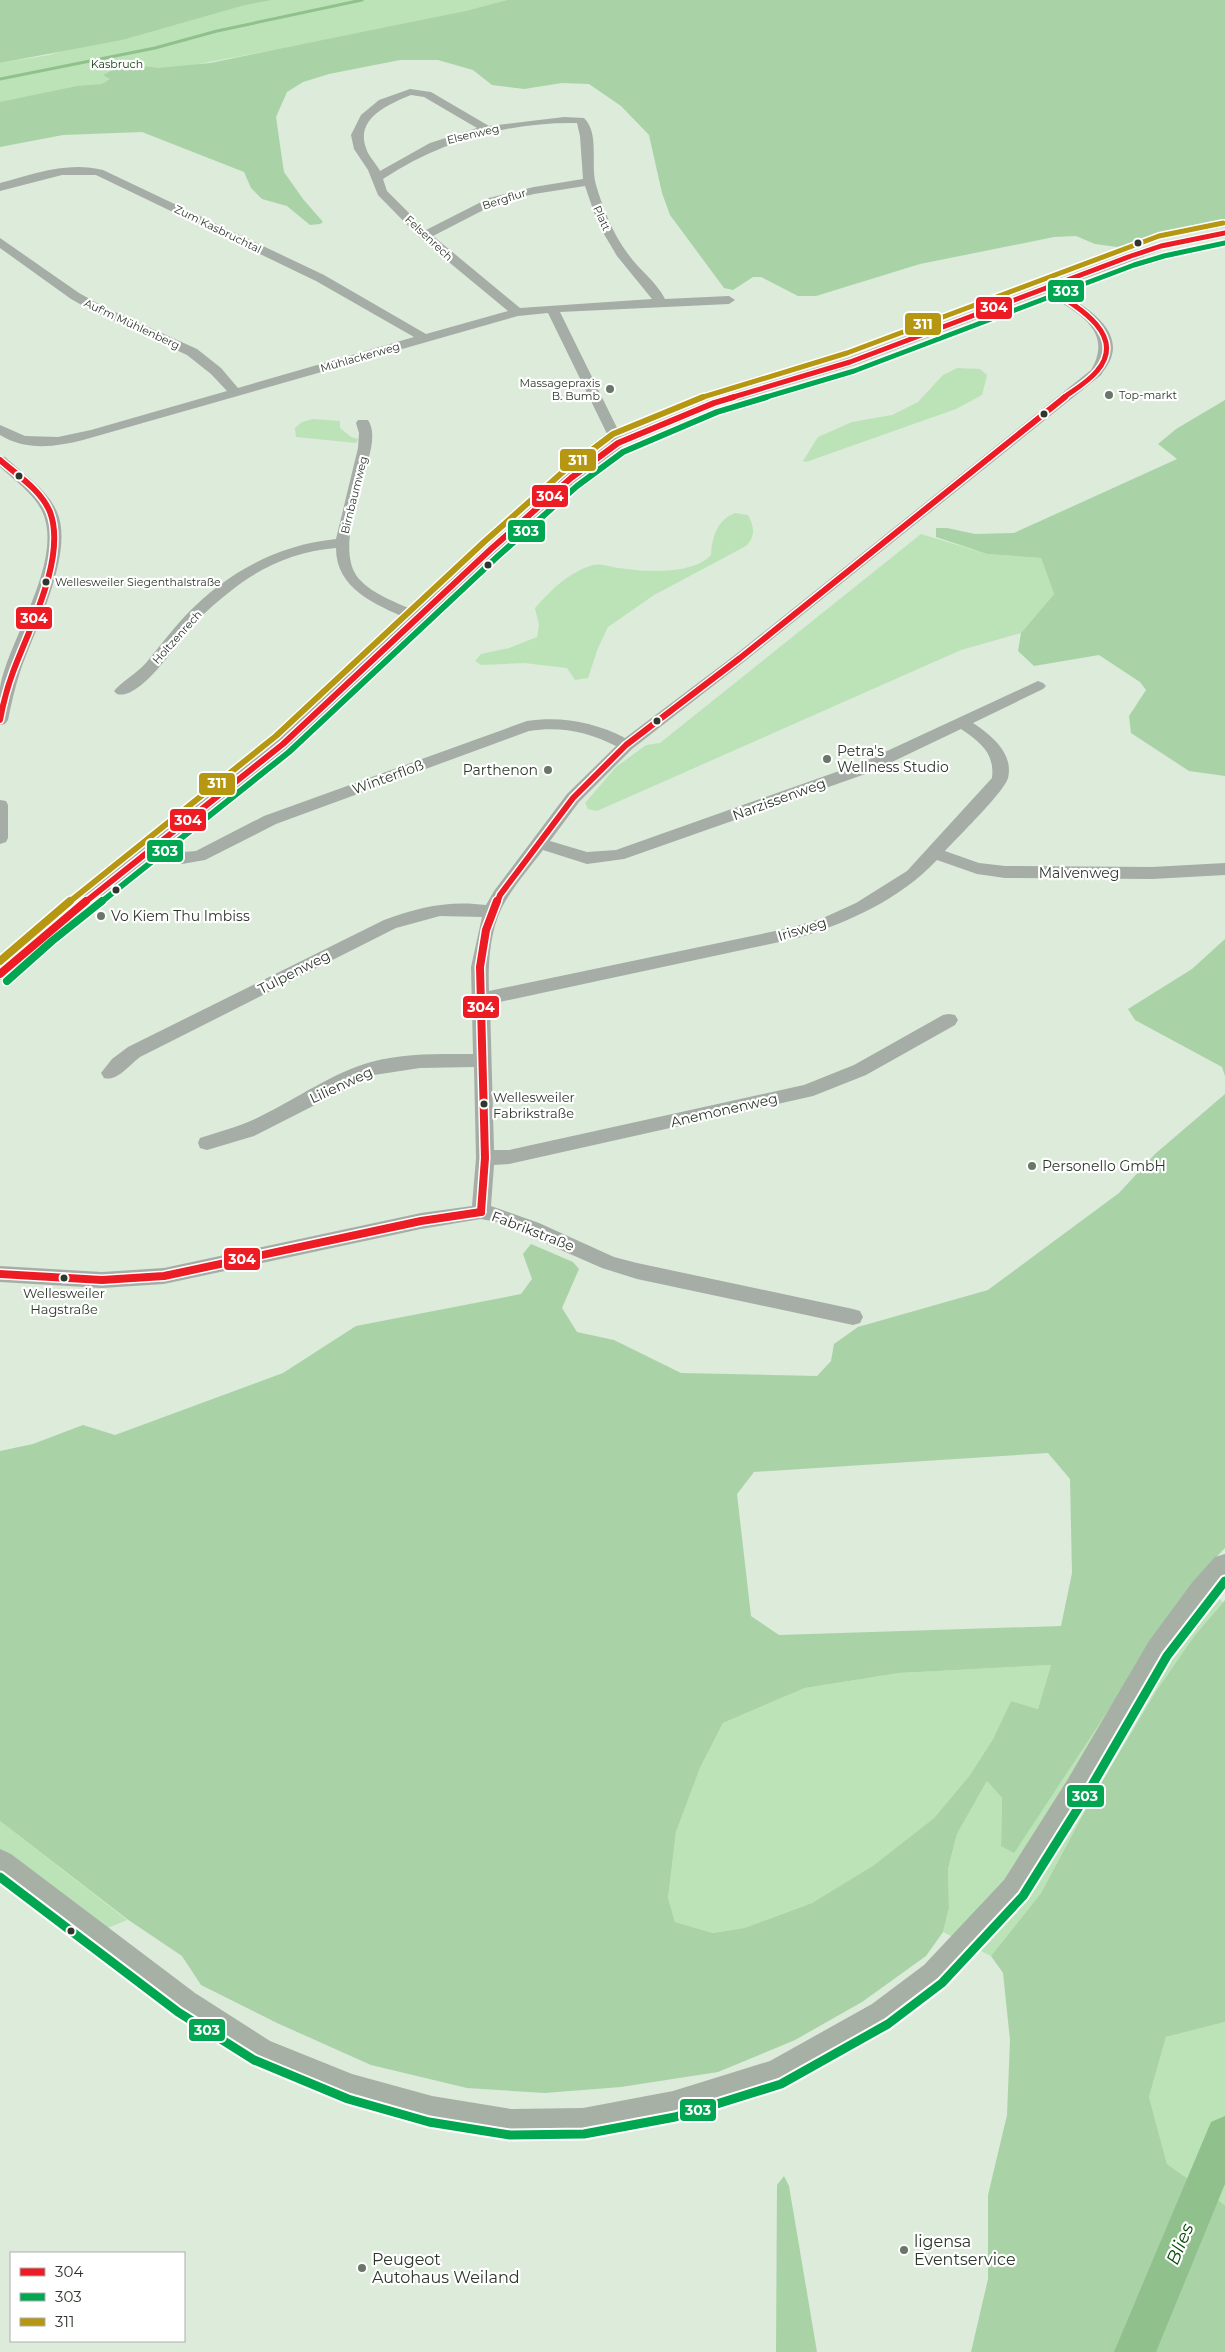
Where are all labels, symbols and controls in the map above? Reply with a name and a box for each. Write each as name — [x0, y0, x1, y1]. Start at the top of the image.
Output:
park label: Kasbruch — [91, 57, 143, 71]
street label: Elsenweg — [445, 121, 501, 147]
street label: Bergflur — [480, 185, 528, 213]
street label: Zum Kasbruchtal — [172, 202, 264, 256]
street label: Platt — [590, 203, 614, 233]
street label: Felsenrech — [402, 212, 456, 264]
unlabelled marker — [1133, 238, 1143, 248]
line badge: 303 — [1047, 279, 1085, 303]
text: 303 — [1052, 282, 1079, 300]
street label: Auf'm Mühlenberg — [82, 296, 182, 352]
line badge: 304 — [975, 296, 1013, 320]
text: 304 — [979, 298, 1008, 316]
line badge: 311 — [904, 312, 942, 336]
text: 311 — [912, 315, 933, 333]
street label: Mühlackerweg — [319, 339, 401, 375]
place label: Massagepraxis B. Bumb — [519, 376, 601, 403]
marker: Massagepraxis B. Bumb — [604, 383, 616, 395]
place label: Top-markt — [1119, 388, 1177, 402]
marker: Top-markt — [1103, 389, 1115, 401]
unlabelled marker — [1039, 409, 1049, 419]
line badge: 311 — [559, 448, 597, 472]
text: 311 — [567, 451, 588, 469]
street label: Birnbaumweg — [338, 455, 370, 535]
unlabelled marker — [14, 471, 24, 481]
line badge: 304 — [531, 484, 569, 508]
text: 304 — [535, 487, 564, 505]
line badge: 303 — [507, 519, 546, 543]
text: 303 — [512, 522, 539, 540]
unlabelled marker — [483, 560, 493, 570]
place label: Wellesweiler Siegenthalstraße — [55, 575, 221, 589]
marker: Wellesweiler Siegenthalstraße — [41, 577, 51, 587]
line badge: 304 — [15, 606, 53, 630]
street label: Holtzenrech — [149, 607, 205, 667]
text: 304 — [19, 609, 48, 627]
unlabelled marker — [652, 716, 662, 726]
place label: Petra's Wellness Studio — [837, 742, 949, 776]
marker: Petra's Wellness Studio — [821, 753, 833, 765]
street label: Winterfloß — [350, 756, 426, 798]
place label: Parthenon — [463, 761, 538, 779]
marker: Parthenon — [542, 764, 554, 776]
line badge: 311 — [198, 772, 236, 796]
text: 311 — [206, 774, 227, 792]
street label: Narzissenweg — [730, 774, 828, 824]
line badge: 304 — [169, 808, 207, 832]
text: 304 — [173, 811, 202, 829]
line badge: 303 — [146, 839, 184, 863]
text: 303 — [151, 842, 178, 860]
street label: Malvenweg — [1039, 864, 1119, 882]
unlabelled marker — [111, 885, 121, 895]
place label: Vo Kiem Thu Imbiss — [111, 907, 250, 925]
marker: Vo Kiem Thu Imbiss — [95, 910, 107, 922]
street label: Irisweg — [775, 913, 829, 945]
street label: Tulpenweg — [255, 946, 333, 998]
line badge: 304 — [462, 995, 500, 1019]
text: 304 — [466, 998, 495, 1016]
street label: Lilienweg — [307, 1063, 375, 1107]
place label: Wellesweiler Fabrikstraße — [493, 1089, 575, 1121]
street label: Anemonenweg — [669, 1089, 779, 1131]
marker: Wellesweiler Fabrikstraße — [479, 1099, 489, 1109]
place label: Personello GmbH — [1042, 1157, 1166, 1175]
marker: Personello GmbH — [1026, 1160, 1038, 1172]
street label: Fabrikstraße — [489, 1207, 577, 1255]
line badge: 304 — [223, 1247, 261, 1271]
text: 304 — [227, 1250, 256, 1268]
marker: Wellesweiler Hagstraße — [59, 1273, 69, 1283]
place label: Wellesweiler Hagstraße — [23, 1285, 105, 1317]
line badge: 303 — [1066, 1784, 1105, 1808]
text: 303 — [1071, 1787, 1098, 1805]
unlabelled marker — [66, 1926, 76, 1936]
line badge: 303 — [188, 2018, 226, 2042]
text: 303 — [193, 2021, 220, 2039]
line badge: 303 — [679, 2098, 717, 2122]
text: 303 — [684, 2101, 711, 2119]
water label: Blies — [1161, 2220, 1199, 2268]
place label: ligensa Eventservice — [914, 2232, 1016, 2269]
marker: ligensa Eventservice — [898, 2244, 910, 2256]
place label: Peugeot Autohaus Weiland — [372, 2250, 520, 2287]
legend — [10, 2252, 185, 2342]
text: 304 — [55, 2262, 83, 2281]
marker: Peugeot Autohaus Weiland — [356, 2262, 368, 2274]
text: 303 — [55, 2287, 82, 2306]
text: 311 — [55, 2312, 74, 2331]

